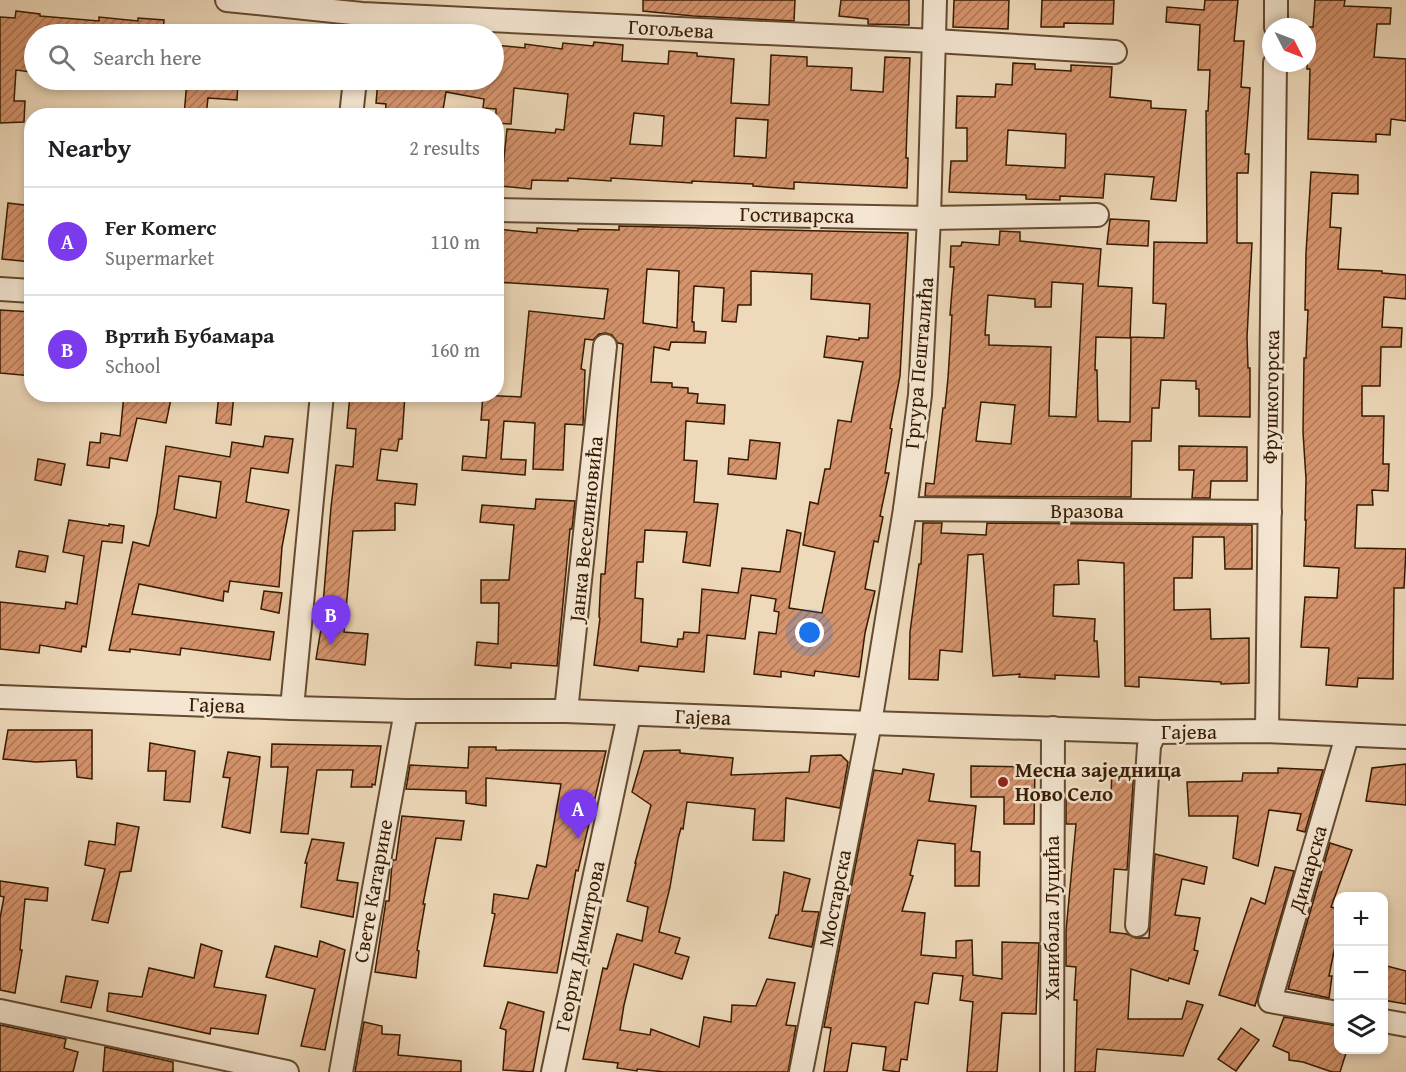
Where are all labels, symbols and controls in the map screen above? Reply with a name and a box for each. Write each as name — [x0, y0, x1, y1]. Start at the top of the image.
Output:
street label: Гогољева — [627, 11, 715, 46]
north arrow — [1262, 18, 1316, 72]
search box — [24, 24, 504, 90]
icon: search — [45, 41, 78, 74]
text: Search here — [93, 41, 202, 73]
text: Nearby — [48, 128, 131, 167]
text: 2 results — [409, 133, 480, 162]
street label: Гостиварска — [739, 198, 855, 231]
text: Fer Komerc — [105, 211, 216, 243]
text: A — [61, 227, 74, 256]
text: 110 m — [430, 227, 480, 256]
text: Supermarket — [105, 243, 214, 272]
street label: Гргура Пешталића — [896, 276, 941, 450]
text: Вртић Бубамара — [105, 319, 275, 351]
street label: Фрушкогорска — [1254, 329, 1287, 465]
text: B — [61, 335, 74, 364]
text: 160 m — [430, 335, 480, 364]
text: School — [105, 351, 161, 380]
street label: Јанка Веселиновића — [560, 434, 611, 626]
street label: Вразова — [1050, 495, 1124, 526]
pin: B — [312, 596, 350, 645]
your location — [795, 618, 824, 647]
street label: Гајева — [189, 688, 246, 721]
street label: Гајева — [675, 700, 732, 733]
street label: Гајева — [1161, 716, 1217, 747]
place label: Месна заједница Ново Село — [1015, 754, 1181, 809]
marker: Месна заједница Ново Село — [996, 775, 1010, 789]
pin: A — [558, 790, 598, 839]
street label: Свете Катарине — [345, 817, 400, 965]
street label: Динарска — [1280, 821, 1335, 917]
street label: Ханибала Луцића — [1036, 836, 1067, 1000]
street label: Мостарска — [810, 847, 859, 949]
street label: Георги Димитрова — [546, 858, 613, 1034]
map controls — [1334, 892, 1388, 1054]
button: + — [1334, 892, 1388, 946]
button: − — [1334, 946, 1388, 1000]
button: layers — [1334, 1000, 1388, 1054]

